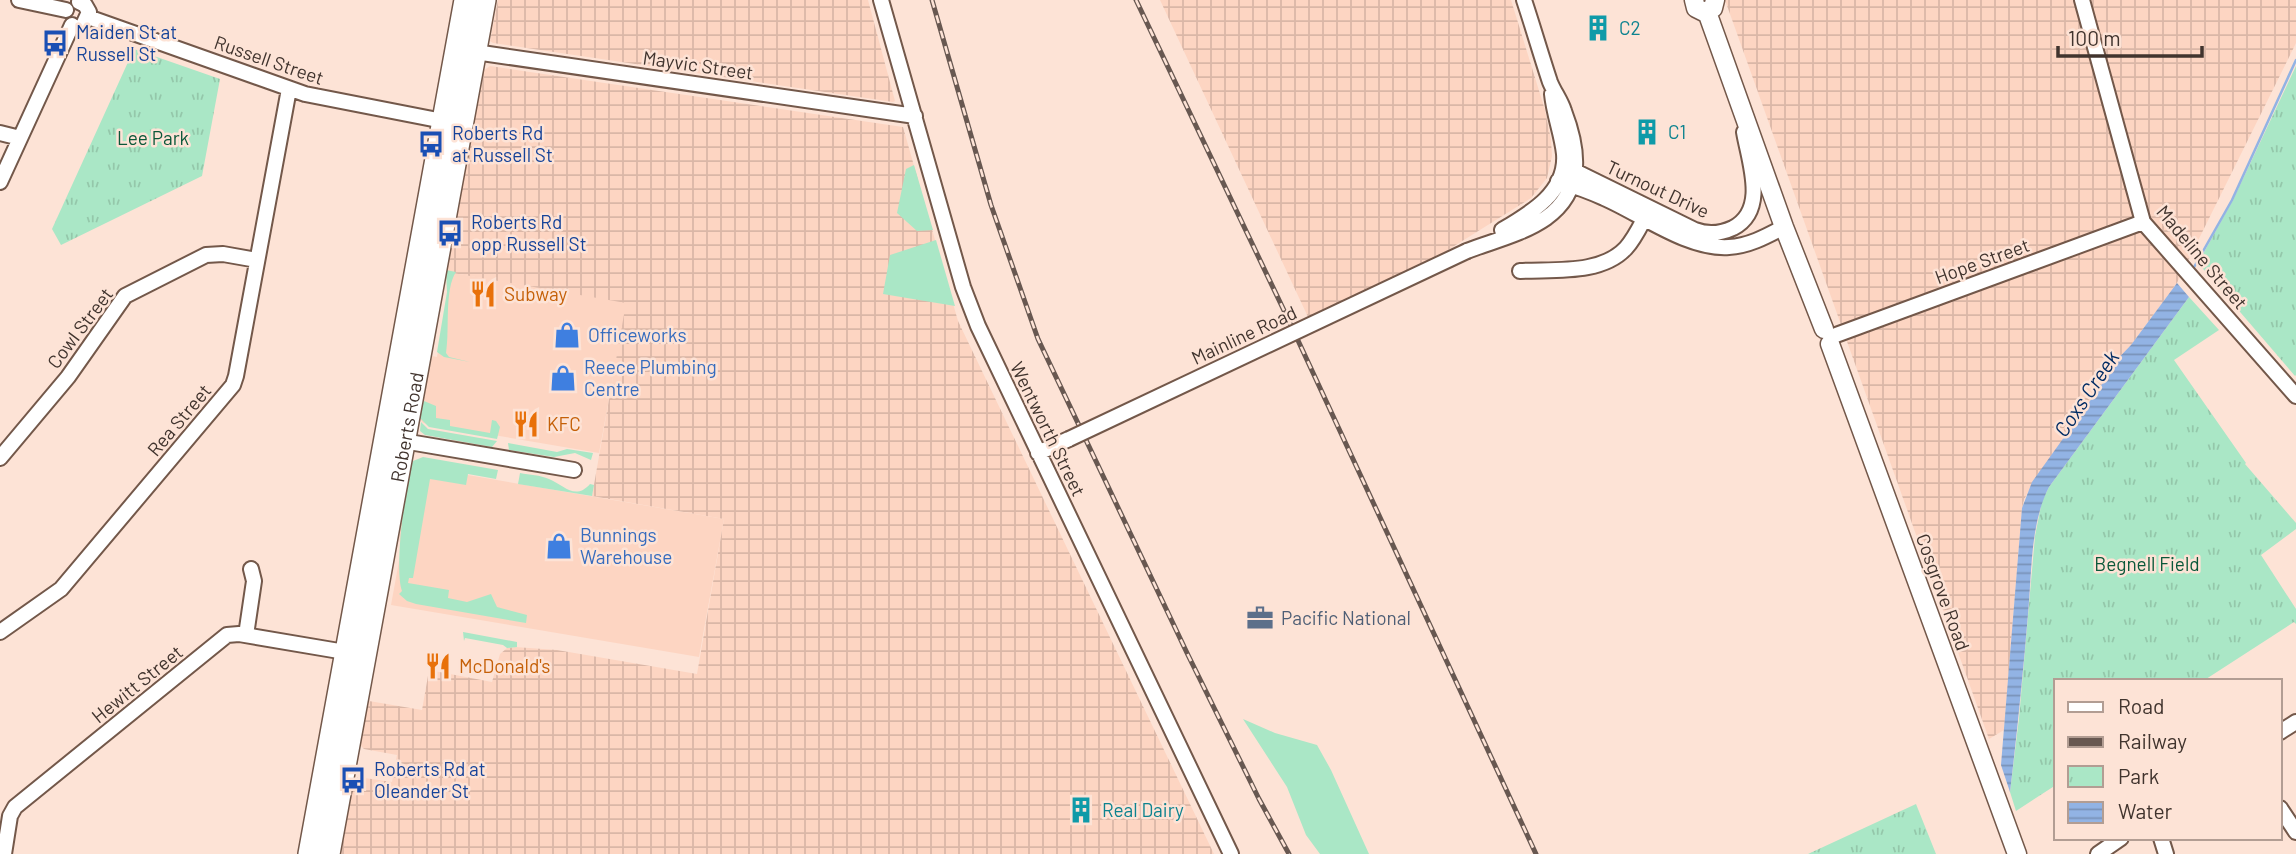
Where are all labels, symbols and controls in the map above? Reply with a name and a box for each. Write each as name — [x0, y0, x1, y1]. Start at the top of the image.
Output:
building icon: C2 — [1583, 13, 1613, 43]
scale bar — [2058, 14, 2202, 58]
place label: C2 — [1619, 16, 1641, 39]
place label: Maiden St at Russell St — [76, 20, 177, 65]
text: 100 m — [2068, 25, 2121, 50]
bus stop icon: Maiden St at Russell St — [40, 28, 70, 58]
street label: Russell Street — [211, 30, 327, 89]
street label: Mayvic Street — [641, 45, 755, 84]
building icon: C1 — [1632, 117, 1662, 147]
place label: C1 — [1668, 120, 1686, 143]
place label: Roberts Rd at Russell St — [452, 121, 553, 166]
park label: Lee Park — [117, 126, 189, 149]
bus stop icon: Roberts Rd at Russell St — [416, 129, 446, 159]
street label: Turnout Drive — [1603, 155, 1713, 222]
street label: Madeline Street — [2152, 200, 2253, 313]
place label: Roberts Rd opp Russell St — [471, 210, 587, 255]
bus stop icon: Roberts Rd opp Russell St — [435, 218, 465, 248]
street label: Hope Street — [1931, 233, 2032, 288]
restaurant icon: Subway — [468, 279, 498, 309]
place label: Subway — [504, 282, 568, 305]
street label: Cowl Street — [42, 283, 117, 373]
street label: Mainline Road — [1187, 300, 1300, 369]
shop icon: Officeworks — [552, 320, 582, 350]
place label: Officeworks — [588, 323, 687, 346]
water label: Coxs Creek — [2048, 345, 2124, 441]
place label: Reece Plumbing Centre — [584, 355, 717, 400]
street label: Wentworth Street — [1006, 358, 1091, 500]
shop icon: Reece Plumbing Centre — [548, 363, 578, 393]
street label: Roberts Road — [385, 370, 428, 484]
street label: Rea Street — [142, 379, 215, 460]
restaurant icon: KFC — [511, 409, 541, 439]
place label: KFC — [547, 412, 581, 435]
place label: Bunnings Warehouse — [580, 523, 672, 568]
street label: Cosgrove Road — [1912, 530, 1975, 653]
shop icon: Bunnings Warehouse — [544, 531, 574, 561]
park label: Begnell Field — [2094, 552, 2200, 575]
office icon: Pacific National — [1245, 603, 1275, 633]
place label: Pacific National — [1281, 606, 1411, 629]
street label: Hewitt Street — [87, 640, 187, 727]
restaurant icon: McDonald's — [423, 651, 453, 681]
place label: McDonald's — [459, 654, 550, 677]
legend — [2054, 679, 2282, 840]
text: Road — [2118, 693, 2164, 718]
text: Railway — [2118, 728, 2187, 753]
place label: Roberts Rd at Oleander St — [374, 757, 486, 802]
text: Park — [2118, 763, 2159, 788]
bus stop icon: Roberts Rd at Oleander St — [338, 765, 368, 795]
building icon: Real Dairy — [1066, 795, 1096, 825]
place label: Real Dairy — [1102, 798, 1184, 821]
text: Water — [2118, 798, 2173, 823]

